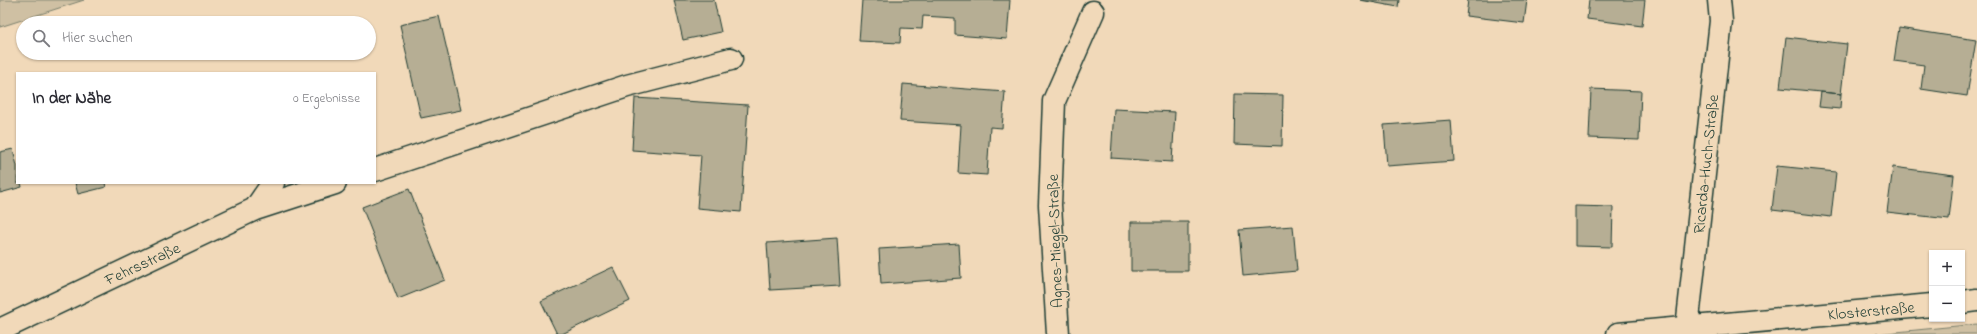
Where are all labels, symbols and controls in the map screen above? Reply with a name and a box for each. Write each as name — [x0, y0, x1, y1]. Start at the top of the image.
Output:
search box — [16, 16, 376, 60]
icon: search — [30, 27, 52, 49]
text: Hier suchen — [62, 27, 133, 49]
text: In der Nähe — [32, 86, 111, 111]
text: 0 Ergebnisse — [293, 89, 360, 108]
street label: Ricarda-Huch-Straße — [1688, 93, 1726, 235]
street label: Agnes-Miegel-Straße — [1042, 173, 1070, 308]
street label: Fehrsstraße — [100, 236, 185, 293]
map controls — [1929, 250, 1965, 322]
button: + — [1929, 250, 1965, 286]
button: − — [1929, 286, 1965, 322]
street label: Klosterstraße — [1827, 296, 1916, 328]

